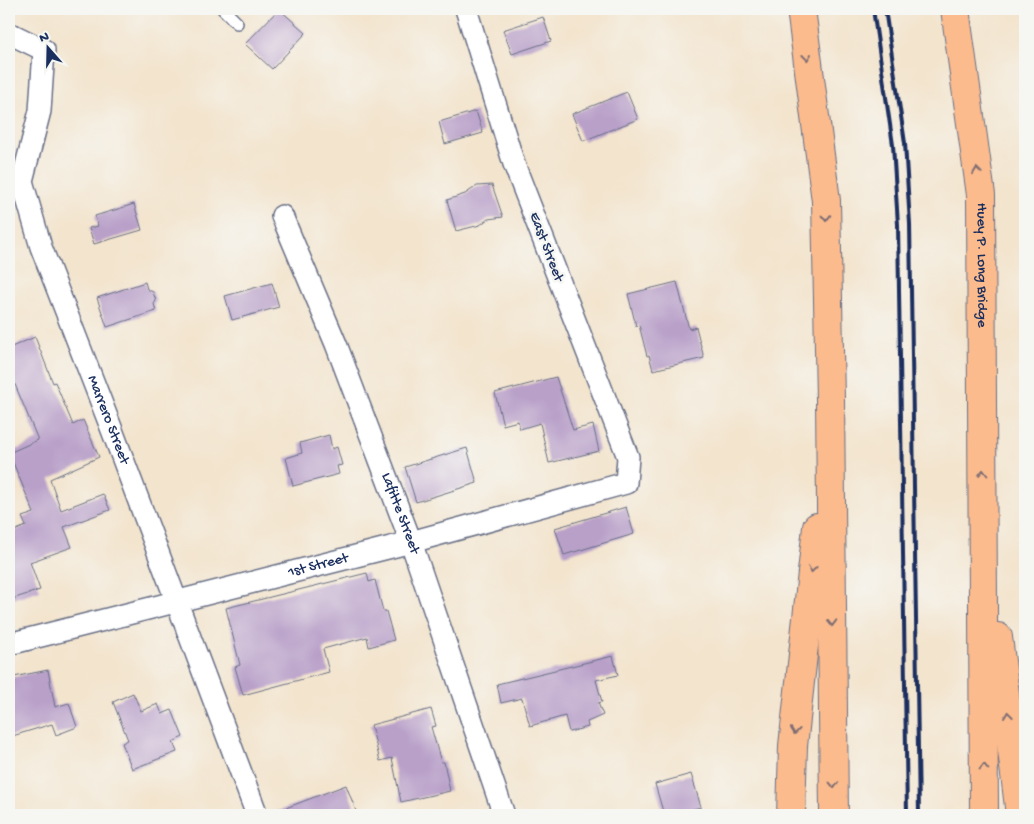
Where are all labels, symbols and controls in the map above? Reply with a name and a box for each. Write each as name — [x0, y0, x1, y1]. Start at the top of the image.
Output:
north arrow — [22, 22, 72, 72]
text: N — [37, 29, 52, 48]
one-way arrow — [801, 53, 812, 61]
one-way arrow — [973, 166, 983, 175]
street label: Huey P. Long Bridge — [972, 203, 991, 328]
street label: East Street — [525, 210, 568, 286]
one-way arrow — [821, 215, 831, 223]
street label: Marrero Street — [83, 373, 134, 469]
one-way arrow — [978, 469, 988, 476]
street label: Lafitte Street — [377, 470, 424, 558]
street label: 1st Street — [285, 549, 352, 582]
one-way arrow — [807, 566, 818, 574]
one-way arrow — [827, 620, 837, 627]
one-way arrow — [1003, 710, 1014, 718]
one-way arrow — [790, 727, 801, 735]
one-way arrow — [979, 762, 989, 770]
one-way arrow — [829, 782, 839, 790]

